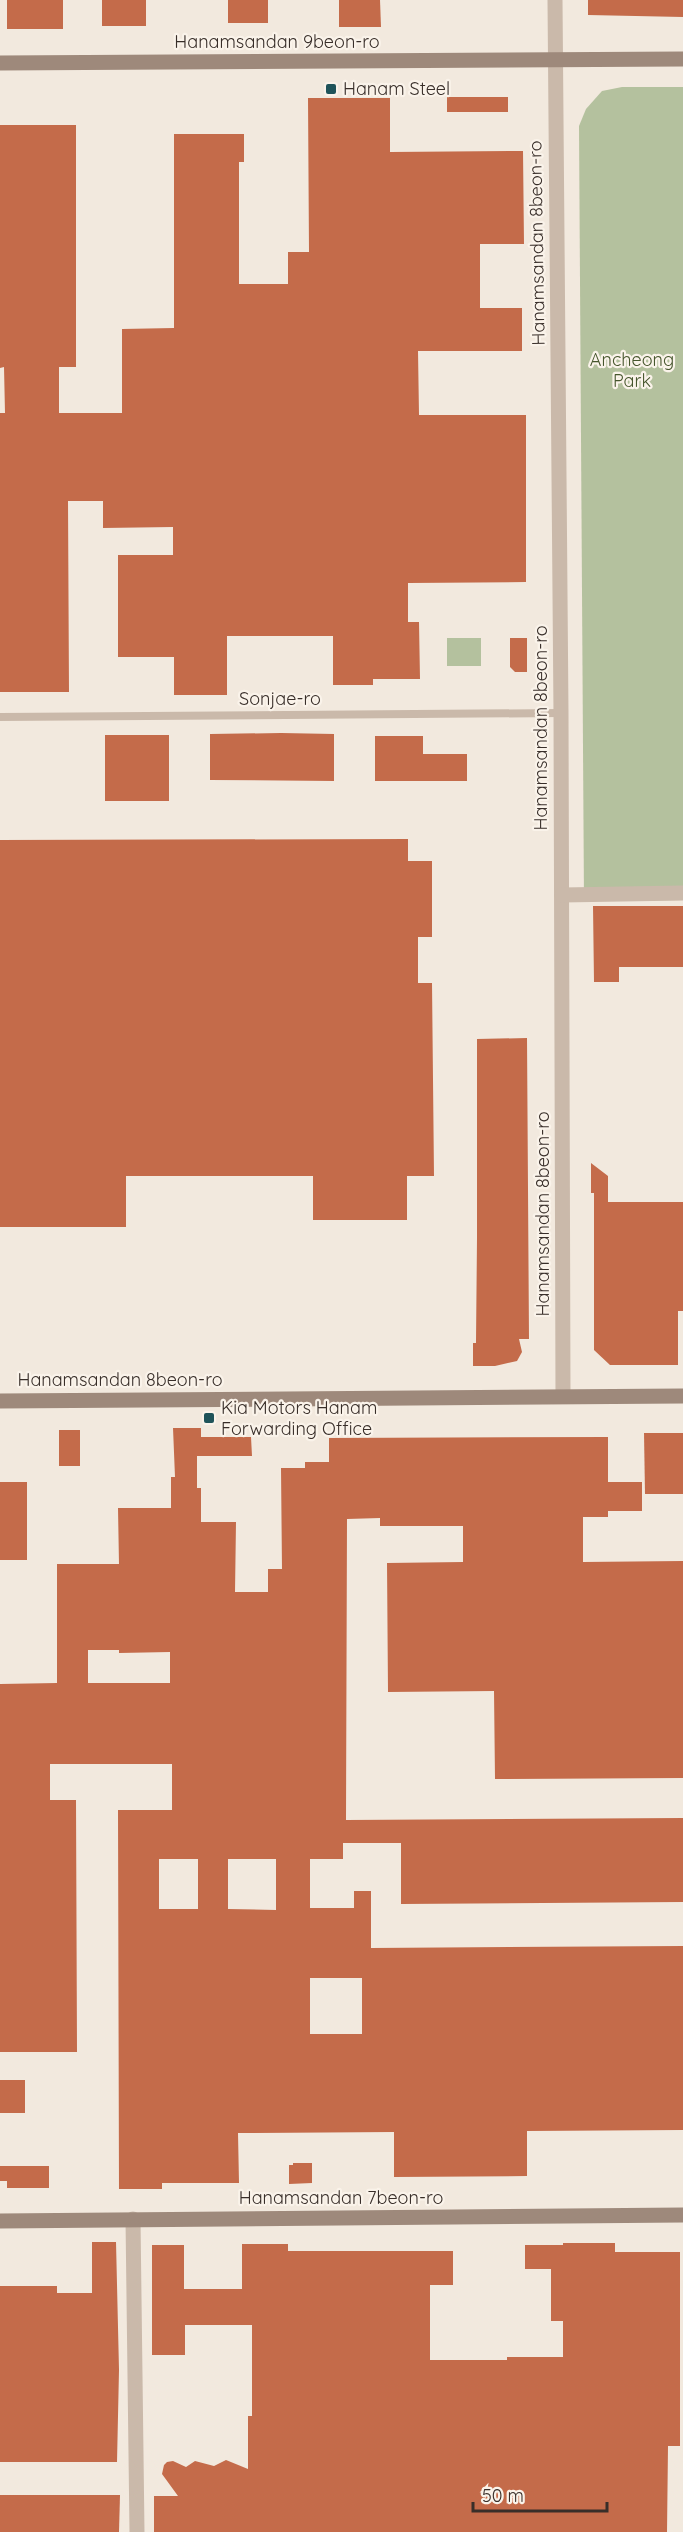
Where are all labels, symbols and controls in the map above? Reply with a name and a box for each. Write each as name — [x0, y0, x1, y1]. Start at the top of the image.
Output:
street label: Hanamsandan 9beon-ro — [174, 30, 380, 53]
place label: Hanam Steel — [343, 77, 450, 100]
marker: Hanam Steel — [324, 82, 338, 96]
street label: Hanamsandan 8beon-ro — [523, 140, 550, 346]
park label: Ancheong Park — [590, 348, 674, 392]
street label: Hanamsandan 8beon-ro — [529, 625, 552, 831]
street label: Sonjae-ro — [239, 687, 321, 710]
street label: Hanamsandan 8beon-ro — [531, 1111, 554, 1317]
street label: Hanamsandan 8beon-ro — [17, 1368, 223, 1391]
place label: Kia Motors Hanam Forwarding Office — [221, 1396, 377, 1440]
marker: Kia Motors Hanam Forwarding Office — [202, 1411, 216, 1425]
street label: Hanamsandan 7beon-ro — [239, 2186, 443, 2209]
scale bar — [473, 2475, 606, 2513]
text: 50 m — [482, 2484, 524, 2507]

